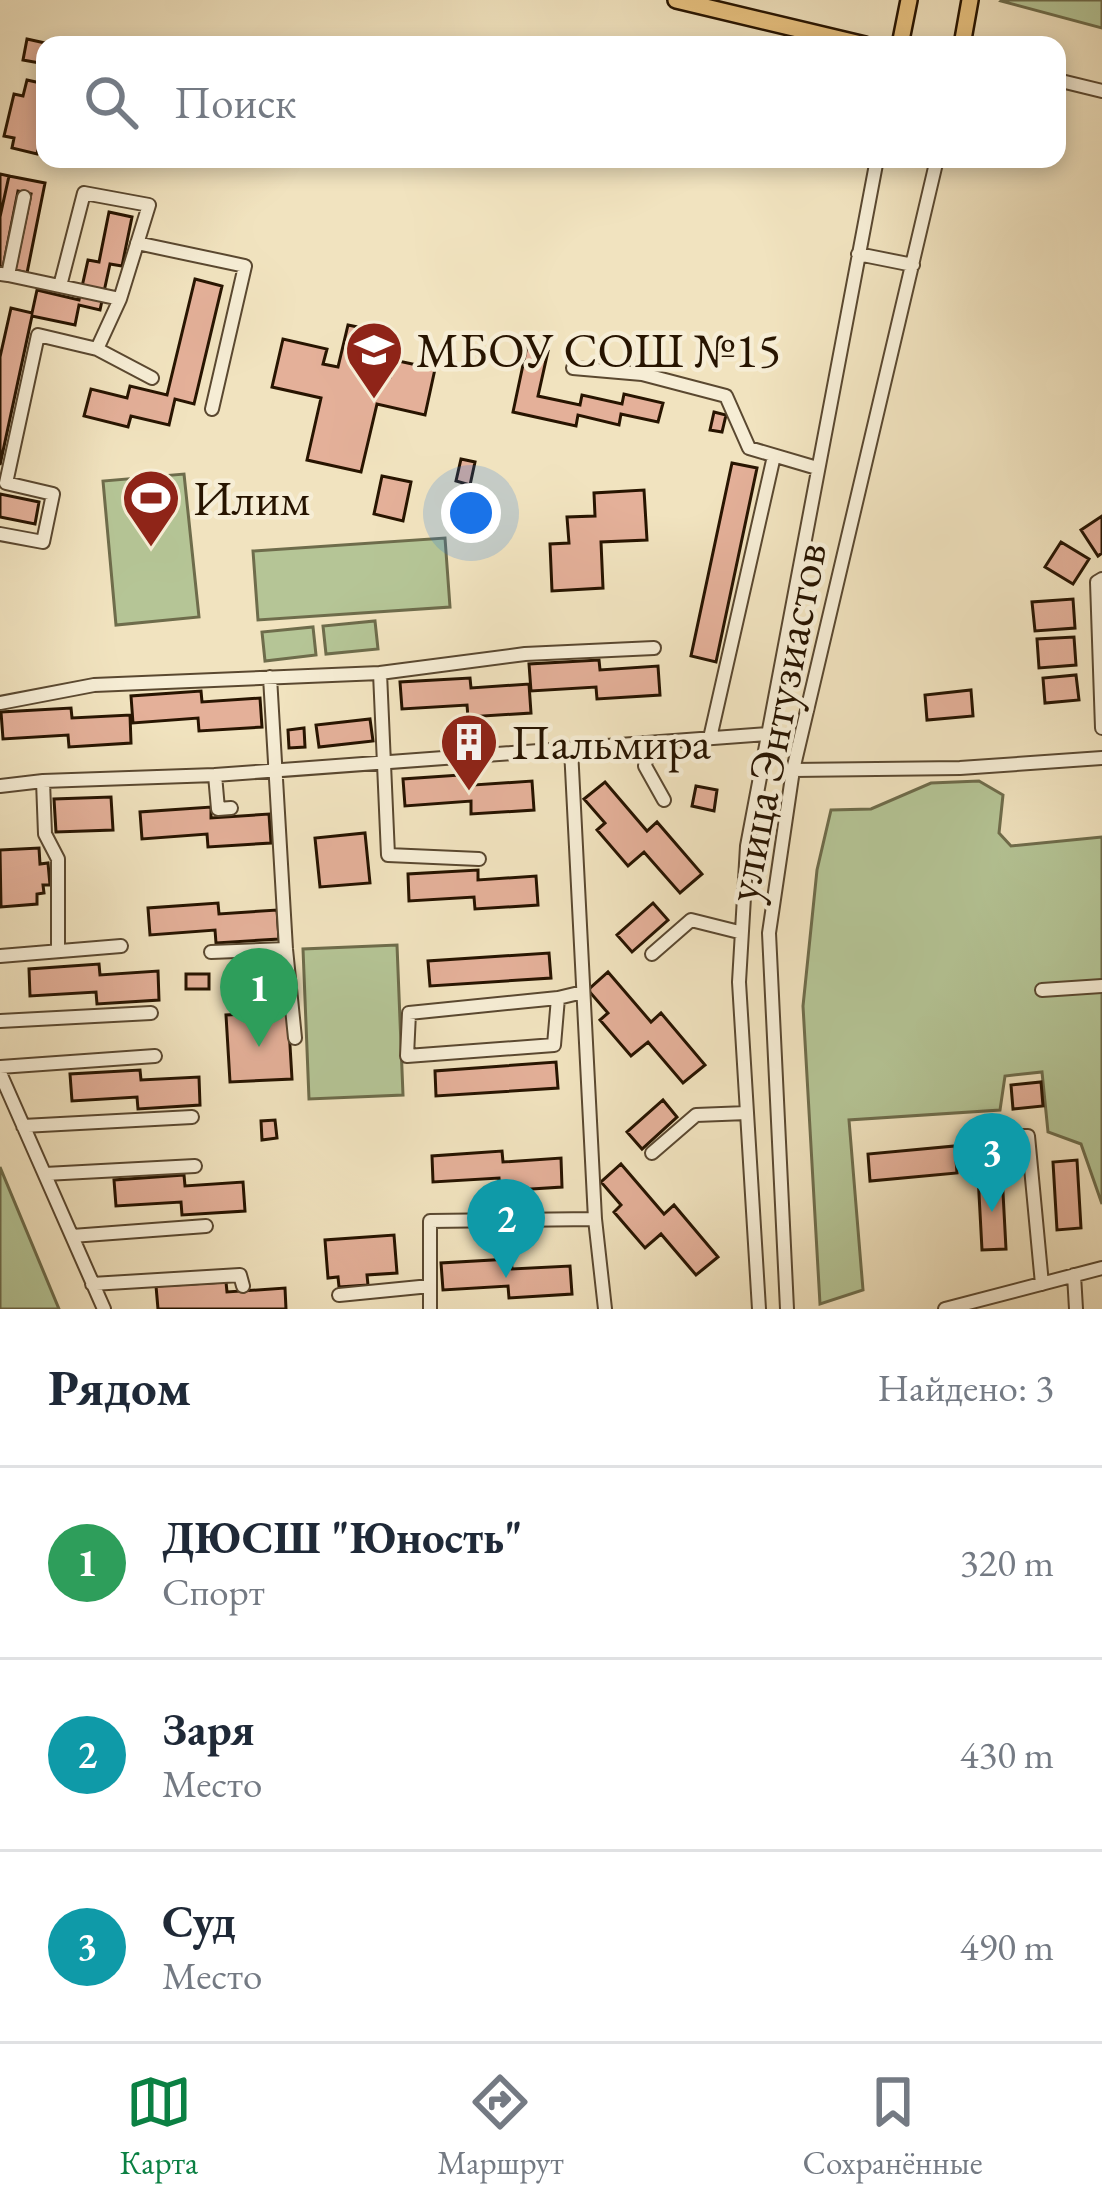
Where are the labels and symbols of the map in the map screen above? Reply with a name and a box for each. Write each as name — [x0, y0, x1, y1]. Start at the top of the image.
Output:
school or university icon: МБОУ СОШ №15 — [343, 319, 405, 401]
place label: МБОУ СОШ №15 — [416, 319, 781, 381]
sports icon: Илим — [120, 467, 182, 549]
place label: Илим — [193, 467, 310, 529]
your location — [441, 483, 501, 543]
street label: улица Энтузиастов — [710, 537, 840, 907]
building icon: Пальмира — [438, 711, 500, 793]
place label: Пальмира — [511, 711, 712, 773]
pin: 1 — [220, 948, 298, 1047]
pin: 3 — [953, 1113, 1031, 1212]
pin: 2 — [467, 1179, 545, 1278]

